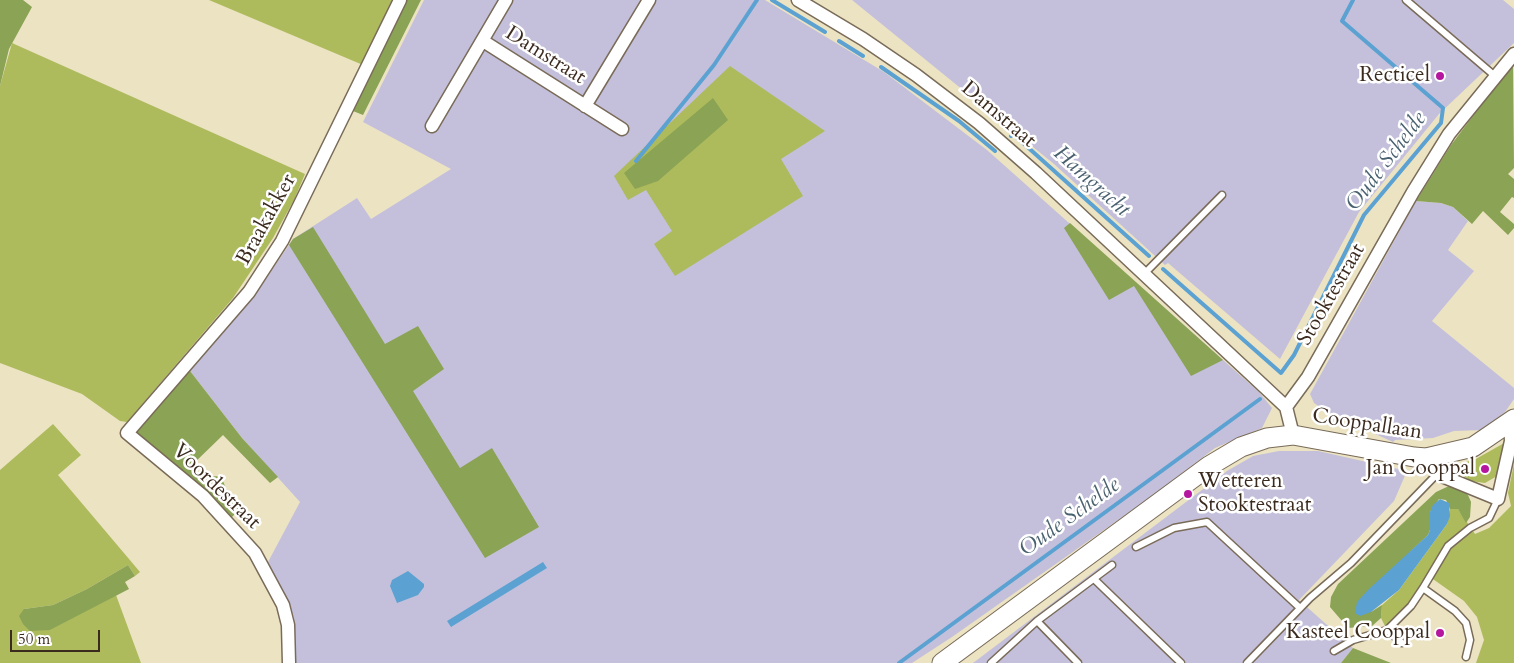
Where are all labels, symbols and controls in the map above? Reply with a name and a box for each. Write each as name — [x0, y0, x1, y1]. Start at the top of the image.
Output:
street label: Damstraat — [500, 21, 590, 91]
place label: Recticel — [1359, 63, 1430, 89]
marker: Recticel — [1434, 70, 1446, 82]
street label: Damstraat — [955, 76, 1041, 154]
water label: Oude Schelde — [1341, 107, 1433, 217]
water label: Hamgracht — [1047, 141, 1135, 223]
street label: Braakakker — [232, 170, 302, 270]
street label: Stooktestraat — [1293, 240, 1371, 350]
street label: Cooppallaan — [1310, 404, 1424, 446]
street label: Voordestraat — [167, 439, 265, 535]
place label: Jan Cooppal — [1366, 456, 1475, 482]
marker: Jan Cooppal — [1479, 463, 1491, 475]
place label: Wetteren Stooktestraat — [1198, 469, 1311, 519]
water label: Oude Schelde — [1015, 473, 1125, 563]
marker: Wetteren Stooktestraat — [1182, 488, 1194, 500]
scale bar — [12, 620, 102, 652]
place label: Kasteel Cooppal — [1286, 620, 1430, 646]
marker: Kasteel Cooppal — [1434, 627, 1446, 639]
text: 50 m — [18, 629, 50, 649]

